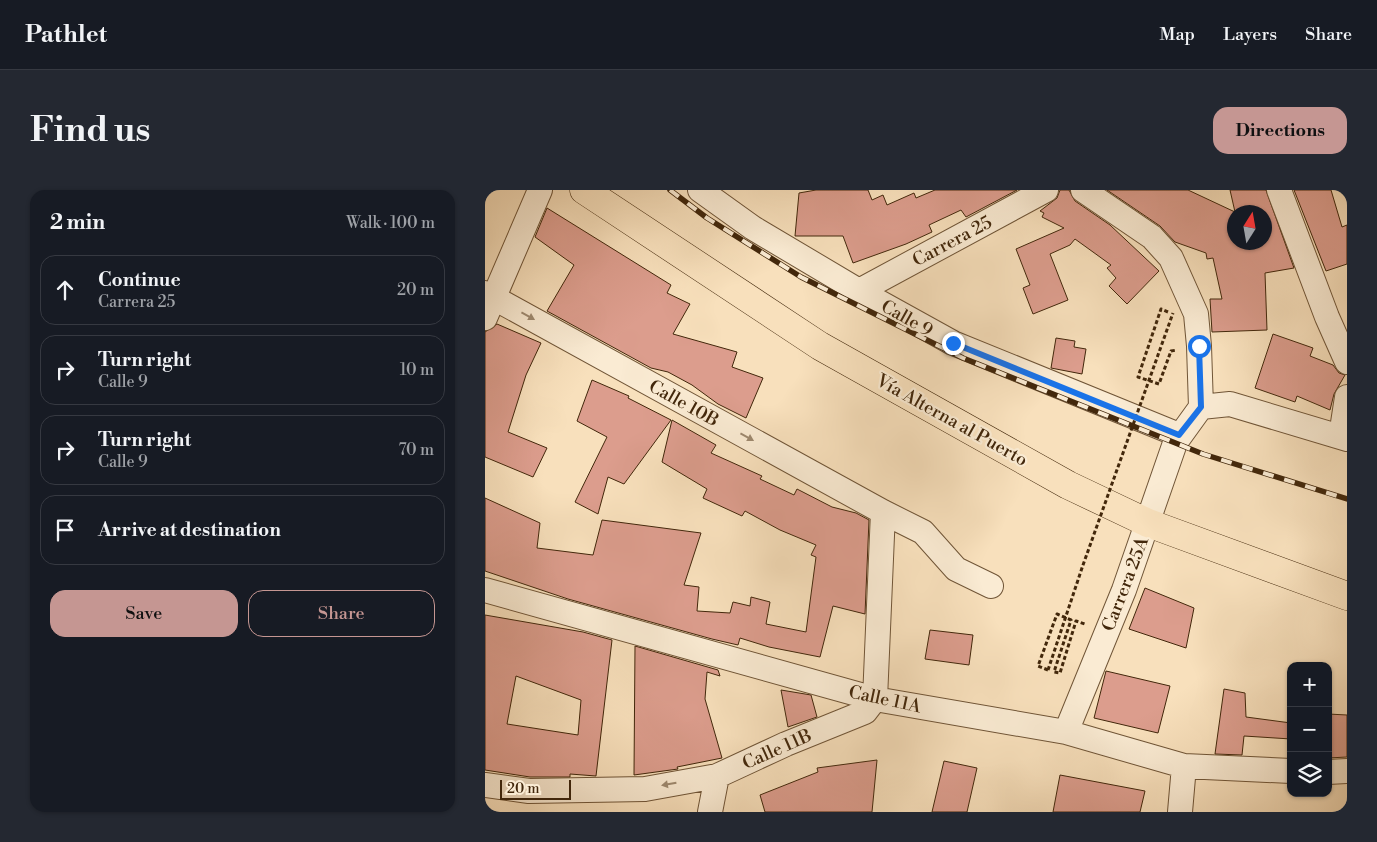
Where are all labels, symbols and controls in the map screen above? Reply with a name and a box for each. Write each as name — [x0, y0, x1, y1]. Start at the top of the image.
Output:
text: Pathlet — [25, 20, 107, 50]
text: Map — [1160, 23, 1195, 46]
text: Layers — [1223, 23, 1277, 46]
text: Share — [1305, 23, 1352, 46]
button: Directions — [1213, 107, 1347, 154]
text: Find us — [30, 109, 150, 152]
north arrow — [1227, 205, 1272, 250]
text: 2 min — [50, 210, 105, 236]
street label: Carrera 25 — [908, 211, 996, 272]
text: Walk · 100 m — [346, 213, 435, 233]
text: Continue — [98, 268, 181, 292]
icon: ahead — [51, 276, 79, 304]
text: 20 m — [397, 280, 434, 300]
text: Carrera 25 — [98, 292, 175, 312]
street label: Calle 9 — [877, 295, 937, 342]
one-way arrow — [521, 312, 534, 321]
route end — [942, 332, 965, 355]
route start — [1188, 335, 1211, 358]
text: Turn right — [98, 348, 191, 372]
icon: right — [51, 356, 79, 384]
text: 10 m — [400, 360, 434, 380]
street label: Vía Alterna al Puerto — [871, 369, 1032, 472]
text: Calle 9 — [98, 372, 148, 392]
street label: Calle 10B — [645, 375, 723, 432]
text: Turn right — [98, 428, 191, 452]
one-way arrow — [739, 433, 754, 441]
icon: right — [51, 436, 79, 464]
text: 70 m — [398, 440, 434, 460]
text: Calle 9 — [98, 452, 148, 472]
icon: arrive — [51, 516, 79, 544]
text: Arrive at destination — [98, 518, 281, 542]
street label: Carrera 25A — [1097, 533, 1154, 635]
button: Save — [50, 590, 238, 637]
button: Share — [248, 590, 435, 637]
map controls — [1287, 662, 1332, 797]
button: + — [1287, 662, 1332, 707]
street label: Calle 11A — [847, 681, 924, 718]
button: − — [1287, 707, 1332, 752]
street label: Calle 11B — [739, 724, 816, 775]
button: layers — [1287, 752, 1332, 797]
scale bar — [500, 777, 571, 800]
text: 20 m — [507, 780, 539, 798]
one-way arrow — [661, 781, 677, 789]

